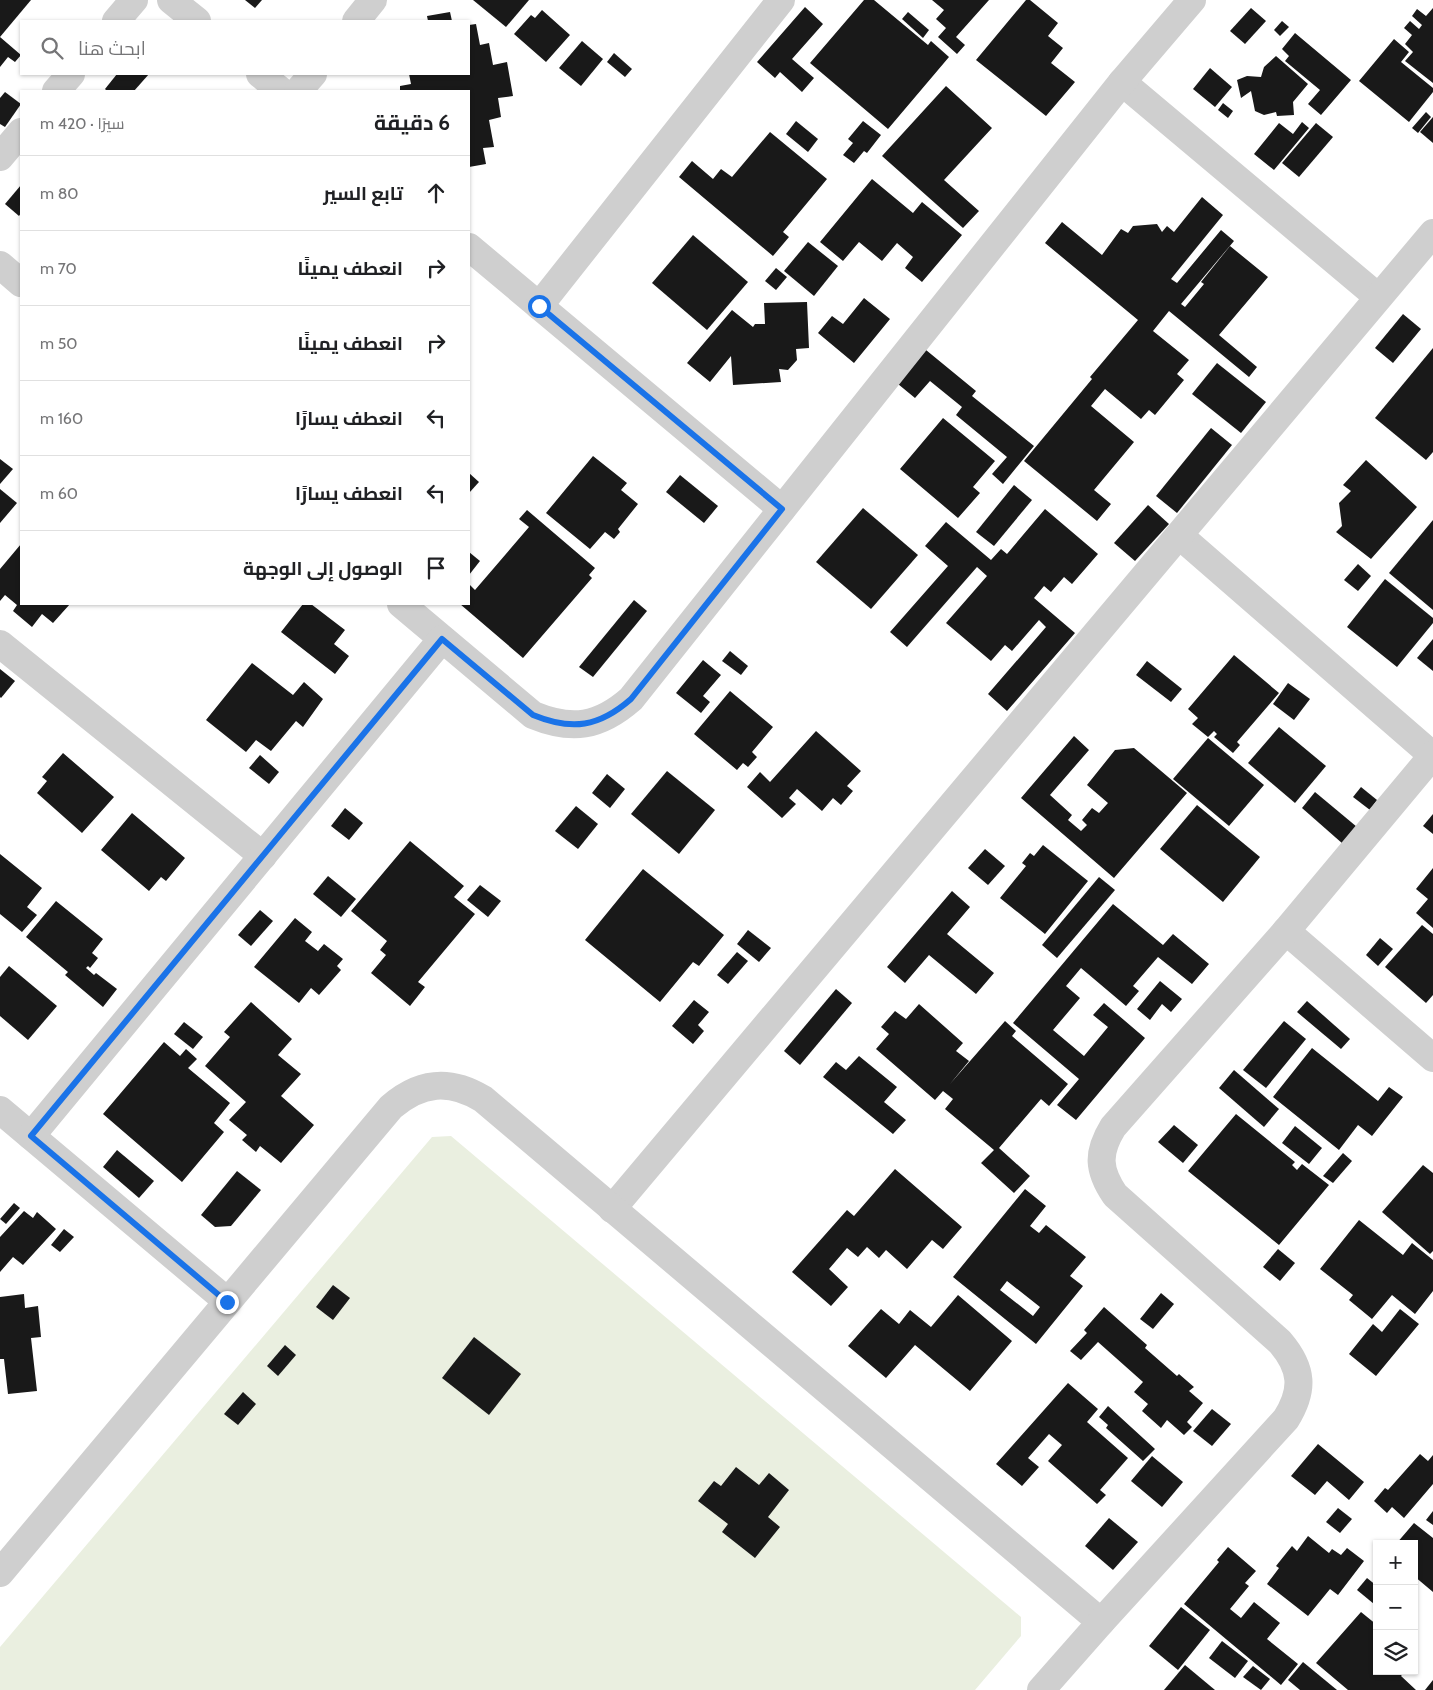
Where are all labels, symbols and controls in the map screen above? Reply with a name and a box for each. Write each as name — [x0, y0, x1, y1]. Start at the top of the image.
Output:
search box — [20, 20, 470, 75]
icon: search — [38, 34, 66, 62]
text: ابحث هنا — [78, 37, 146, 60]
text: 6 دقيقة — [374, 110, 450, 135]
text: سيرًا · 420 m — [40, 114, 125, 133]
icon: ahead — [422, 179, 450, 207]
text: تابع السير — [323, 182, 403, 205]
text: 80 m — [40, 184, 79, 203]
icon: right — [422, 254, 450, 282]
text: انعطف يمينًا — [297, 257, 403, 280]
text: 70 m — [40, 259, 77, 278]
route start — [528, 295, 551, 318]
icon: right — [422, 329, 450, 357]
text: انعطف يمينًا — [297, 332, 403, 355]
text: 50 m — [40, 334, 77, 353]
icon: left — [422, 404, 450, 432]
text: انعطف يسارًا — [295, 407, 403, 430]
text: 160 m — [40, 409, 83, 428]
icon: left — [422, 479, 450, 507]
text: انعطف يسارًا — [295, 482, 403, 505]
text: 60 m — [40, 484, 78, 503]
icon: arrive — [422, 554, 450, 582]
text: الوصول إلى الوجهة — [243, 557, 403, 580]
route end — [216, 1291, 239, 1314]
map controls — [1373, 1540, 1418, 1675]
button: + — [1373, 1540, 1418, 1585]
button: − — [1373, 1585, 1418, 1630]
button: layers — [1373, 1630, 1418, 1675]

